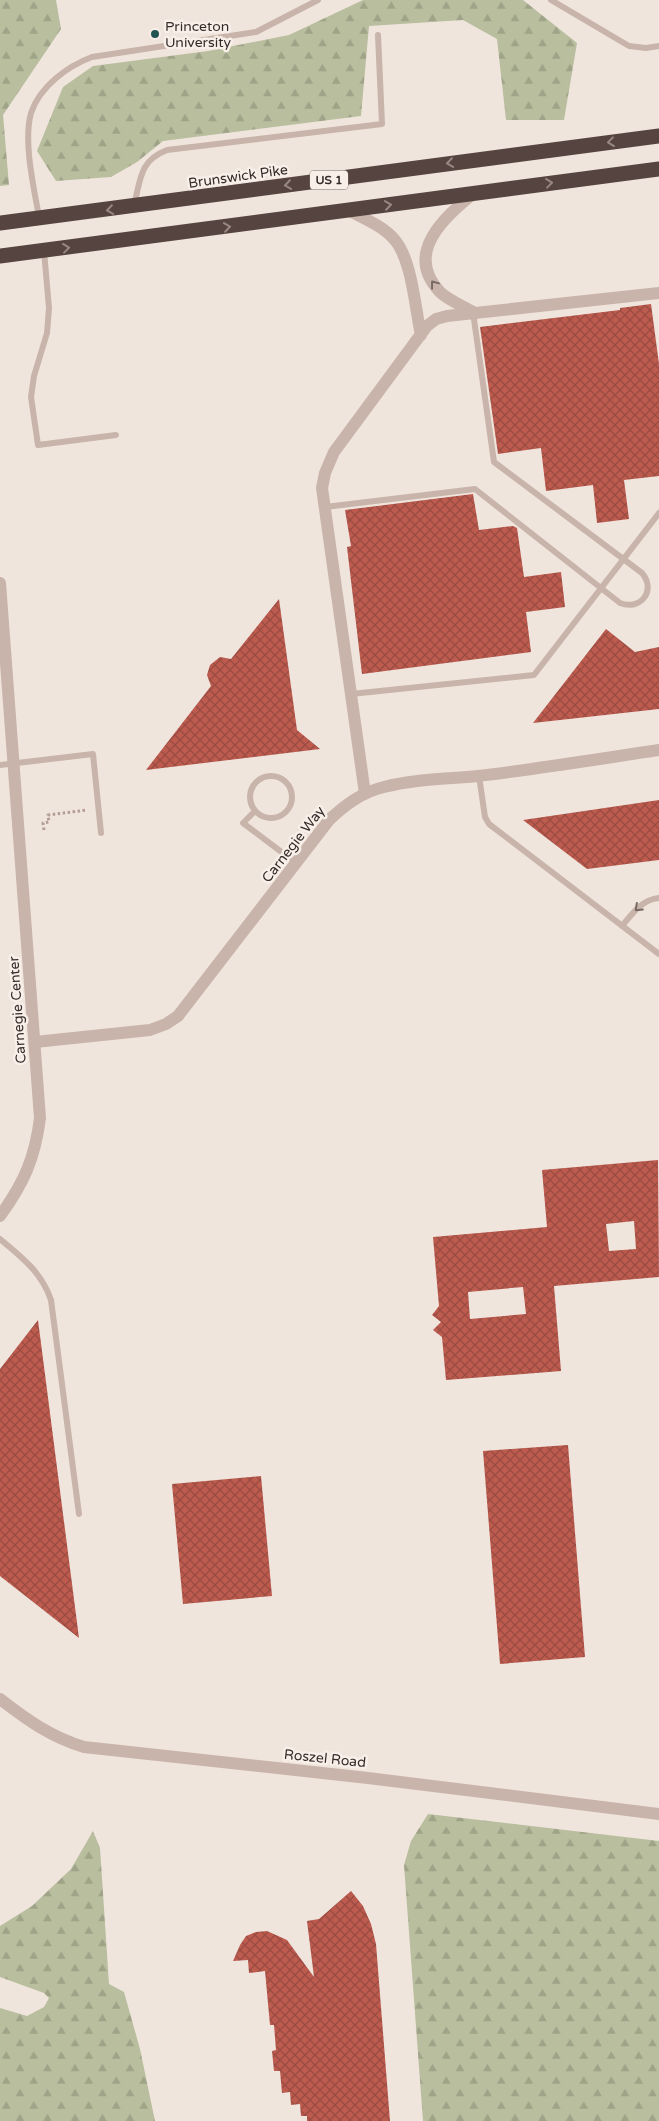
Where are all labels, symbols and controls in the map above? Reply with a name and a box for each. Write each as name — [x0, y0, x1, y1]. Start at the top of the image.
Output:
place label: Princeton University — [165, 18, 231, 51]
marker: Princeton University — [149, 28, 161, 40]
one-way arrow — [606, 136, 614, 147]
one-way arrow — [445, 158, 454, 168]
street label: Brunswick Pike — [187, 161, 289, 192]
road number: US 1 — [310, 170, 348, 190]
one-way arrow — [545, 178, 553, 189]
one-way arrow — [284, 180, 293, 190]
one-way arrow — [383, 200, 392, 210]
one-way arrow — [106, 204, 114, 214]
one-way arrow — [222, 222, 231, 232]
one-way arrow — [62, 243, 70, 254]
one-way arrow — [431, 281, 439, 290]
street label: Carnegie Way — [258, 802, 329, 886]
one-way arrow — [635, 903, 644, 912]
street label: Carnegie Center — [5, 955, 30, 1064]
street label: Roszel Road — [283, 1746, 367, 1771]

